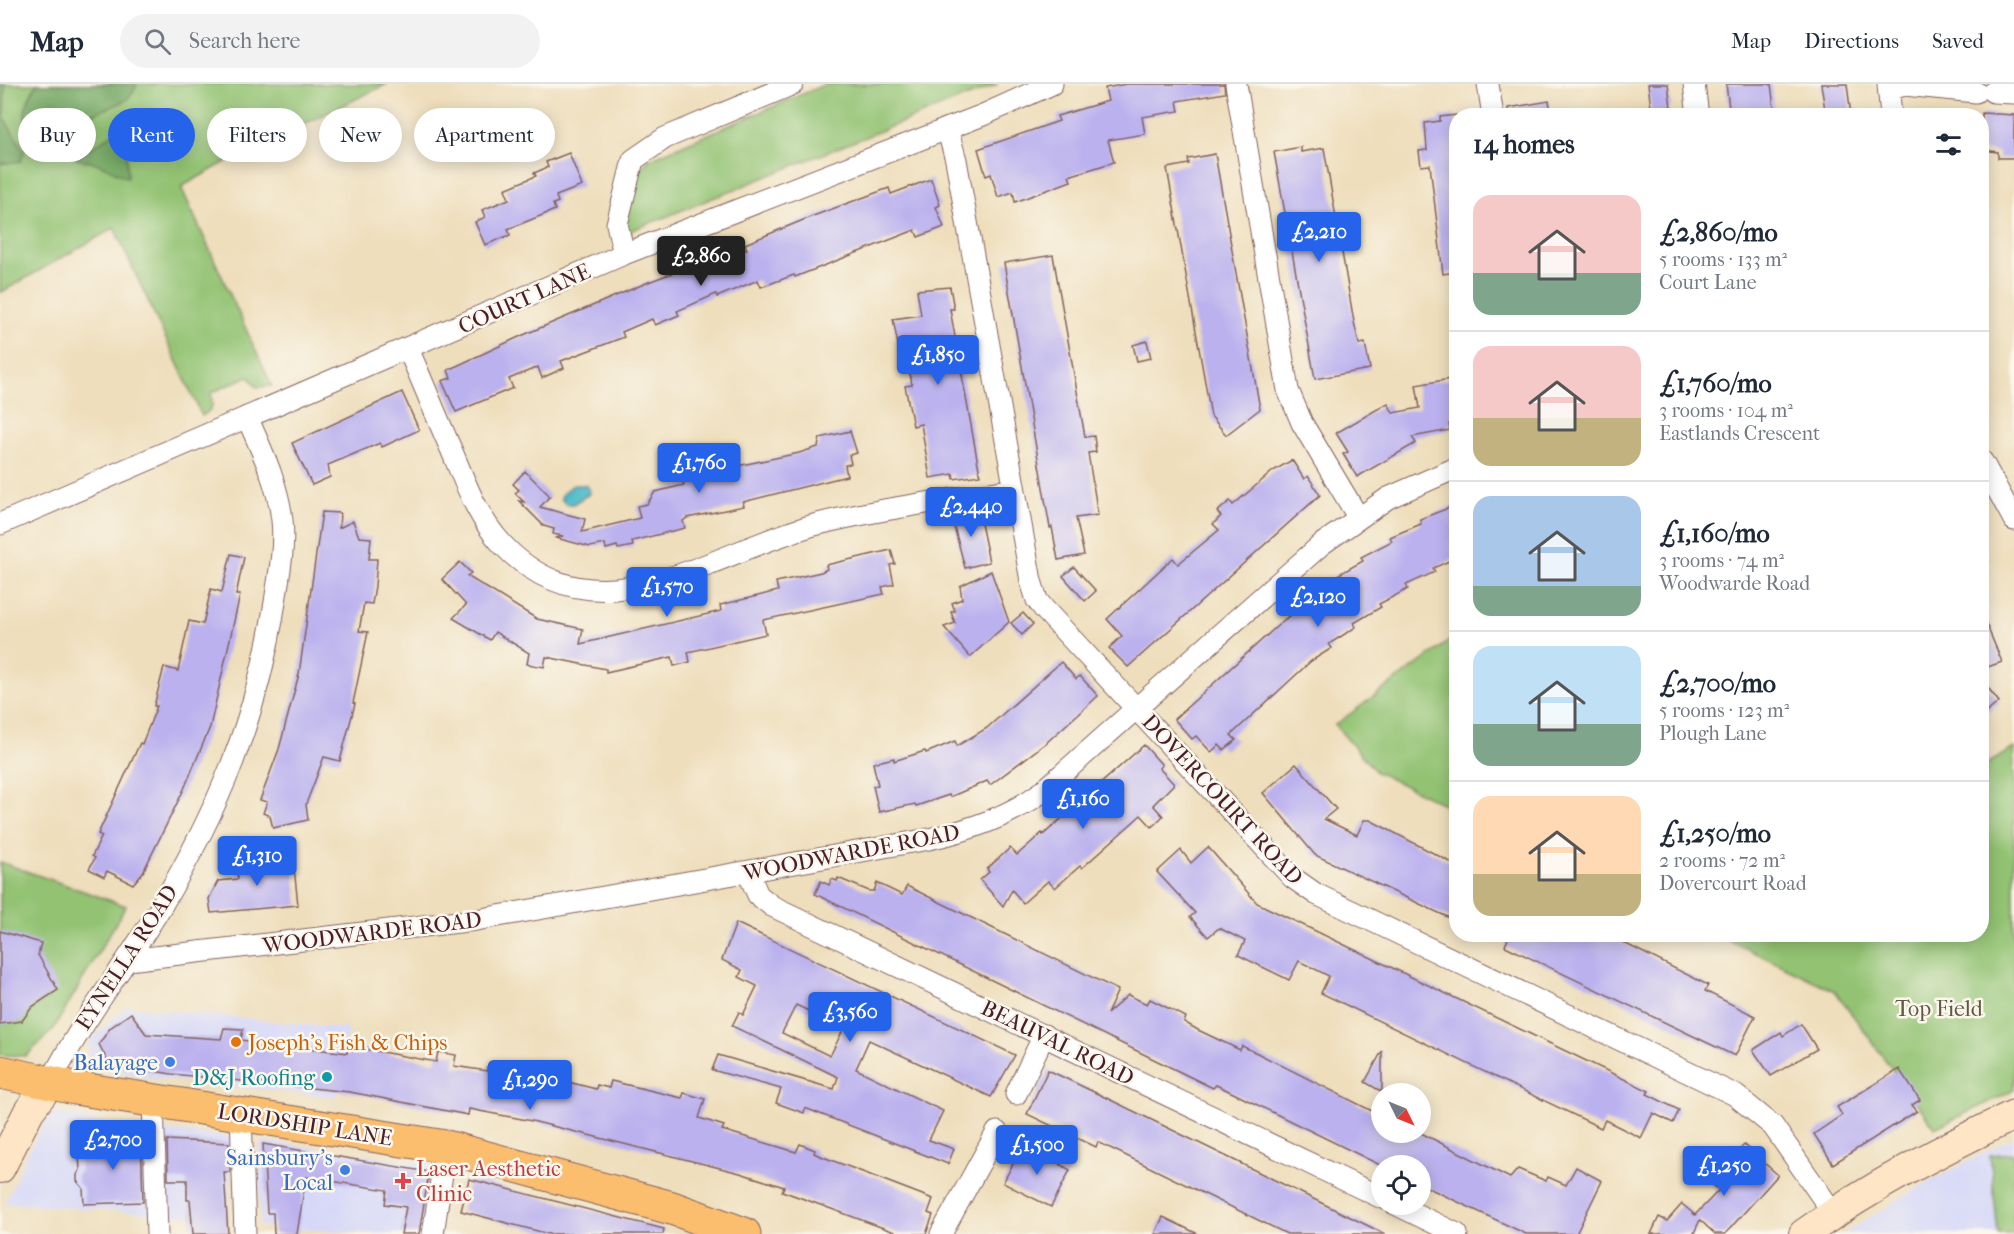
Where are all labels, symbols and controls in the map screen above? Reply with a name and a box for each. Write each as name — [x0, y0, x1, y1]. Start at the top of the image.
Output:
search box — [120, 14, 540, 68]
text: Map — [30, 25, 84, 58]
icon: search — [141, 25, 174, 58]
text: Search here — [189, 28, 300, 54]
text: Map — [1731, 29, 1771, 53]
text: Directions — [1804, 29, 1899, 53]
text: Saved — [1932, 29, 1984, 53]
chip: Buy — [18, 108, 96, 162]
chip: Rent — [108, 108, 195, 162]
chip: Filters — [207, 108, 307, 162]
chip: New — [319, 108, 402, 162]
chip: Apartment — [414, 108, 555, 162]
icon: filters — [1932, 128, 1965, 161]
text: 14 homes — [1473, 129, 1575, 160]
pin: £2,210 — [1270, 212, 1368, 263]
text: £2,860/mo — [1659, 217, 1778, 248]
icon: home — [1521, 219, 1593, 291]
text: £2,210 — [1291, 220, 1347, 243]
pin: £2,860 — [652, 236, 750, 287]
text: £2,860 — [671, 244, 731, 267]
text: 5 rooms · 133 m² — [1659, 248, 1787, 271]
street label: COURT LANE — [454, 258, 595, 340]
text: Court Lane — [1659, 271, 1757, 294]
pin: £1,850 — [889, 335, 987, 386]
text: £1,850 — [911, 343, 965, 366]
text: £1,760/mo — [1659, 368, 1772, 399]
icon: home — [1521, 370, 1593, 442]
text: 3 rooms · 104 m² — [1659, 399, 1793, 422]
text: Eastlands Crescent — [1659, 422, 1820, 445]
pin: £1,760 — [650, 443, 748, 494]
text: £1,760 — [671, 451, 727, 474]
pin: £2,440 — [922, 487, 1020, 538]
text: £2,440 — [939, 495, 1003, 518]
text: £1,160/mo — [1659, 518, 1770, 549]
icon: home — [1521, 520, 1593, 592]
text: 3 rooms · 74 m² — [1659, 549, 1784, 572]
pin: £1,570 — [618, 567, 716, 618]
text: Woodwarde Road — [1659, 572, 1810, 595]
text: £1,570 — [640, 575, 694, 598]
pin: £2,120 — [1269, 577, 1367, 628]
text: £2,120 — [1290, 585, 1346, 608]
text: £2,700/mo — [1659, 668, 1776, 699]
icon: home — [1521, 670, 1593, 742]
text: 5 rooms · 123 m² — [1659, 699, 1789, 722]
street label: DOVERCOURT ROAD — [1136, 709, 1308, 890]
text: Plough Lane — [1659, 722, 1767, 745]
pin: £1,160 — [1034, 779, 1132, 830]
text: £1,160 — [1056, 787, 1110, 810]
text: £1,250/mo — [1659, 818, 1771, 849]
street label: WOODWARDE ROAD — [740, 819, 962, 887]
icon: home — [1521, 820, 1593, 892]
pin: £1,310 — [208, 836, 306, 887]
text: £1,310 — [232, 844, 282, 867]
text: 2 rooms · 72 m² — [1659, 849, 1785, 872]
text: Dovercourt Road — [1659, 872, 1807, 895]
street label: EYNELLA ROAD — [70, 880, 183, 1035]
street label: WOODWARDE ROAD — [260, 907, 483, 959]
pin: £3,560 — [801, 992, 899, 1043]
street label: BEAUVAL ROAD — [977, 995, 1138, 1091]
park label: Top Field — [1895, 996, 1984, 1022]
text: £3,560 — [822, 1000, 878, 1023]
place label: Joseph's Fish & Chips — [246, 1030, 447, 1056]
marker: Joseph's Fish & Chips — [229, 1035, 243, 1049]
place label: Balayage — [73, 1050, 158, 1076]
marker: Balayage — [163, 1055, 177, 1069]
pin: £1,290 — [481, 1060, 579, 1111]
place label: D&J Roofing — [192, 1065, 315, 1091]
text: £1,290 — [502, 1068, 558, 1091]
marker: D&J Roofing — [320, 1070, 334, 1084]
north arrow — [1371, 1083, 1431, 1143]
map controls — [1371, 1083, 1431, 1215]
street label: LORDSHIP LANE — [216, 1098, 394, 1152]
pin: £2,700 — [64, 1120, 162, 1171]
pin: £1,500 — [988, 1125, 1086, 1176]
text: £2,700 — [84, 1128, 142, 1151]
text: £1,500 — [1010, 1133, 1064, 1156]
place label: Sainsbury's Local — [226, 1145, 333, 1196]
pin: £1,250 — [1675, 1146, 1773, 1197]
text: £1,250 — [1697, 1154, 1751, 1177]
button: locate — [1371, 1155, 1431, 1215]
place label: Laser Aesthetic Clinic — [416, 1156, 561, 1207]
marker: Sainsbury's Local — [338, 1163, 352, 1177]
marker: Laser Aesthetic Clinic — [394, 1172, 412, 1190]

